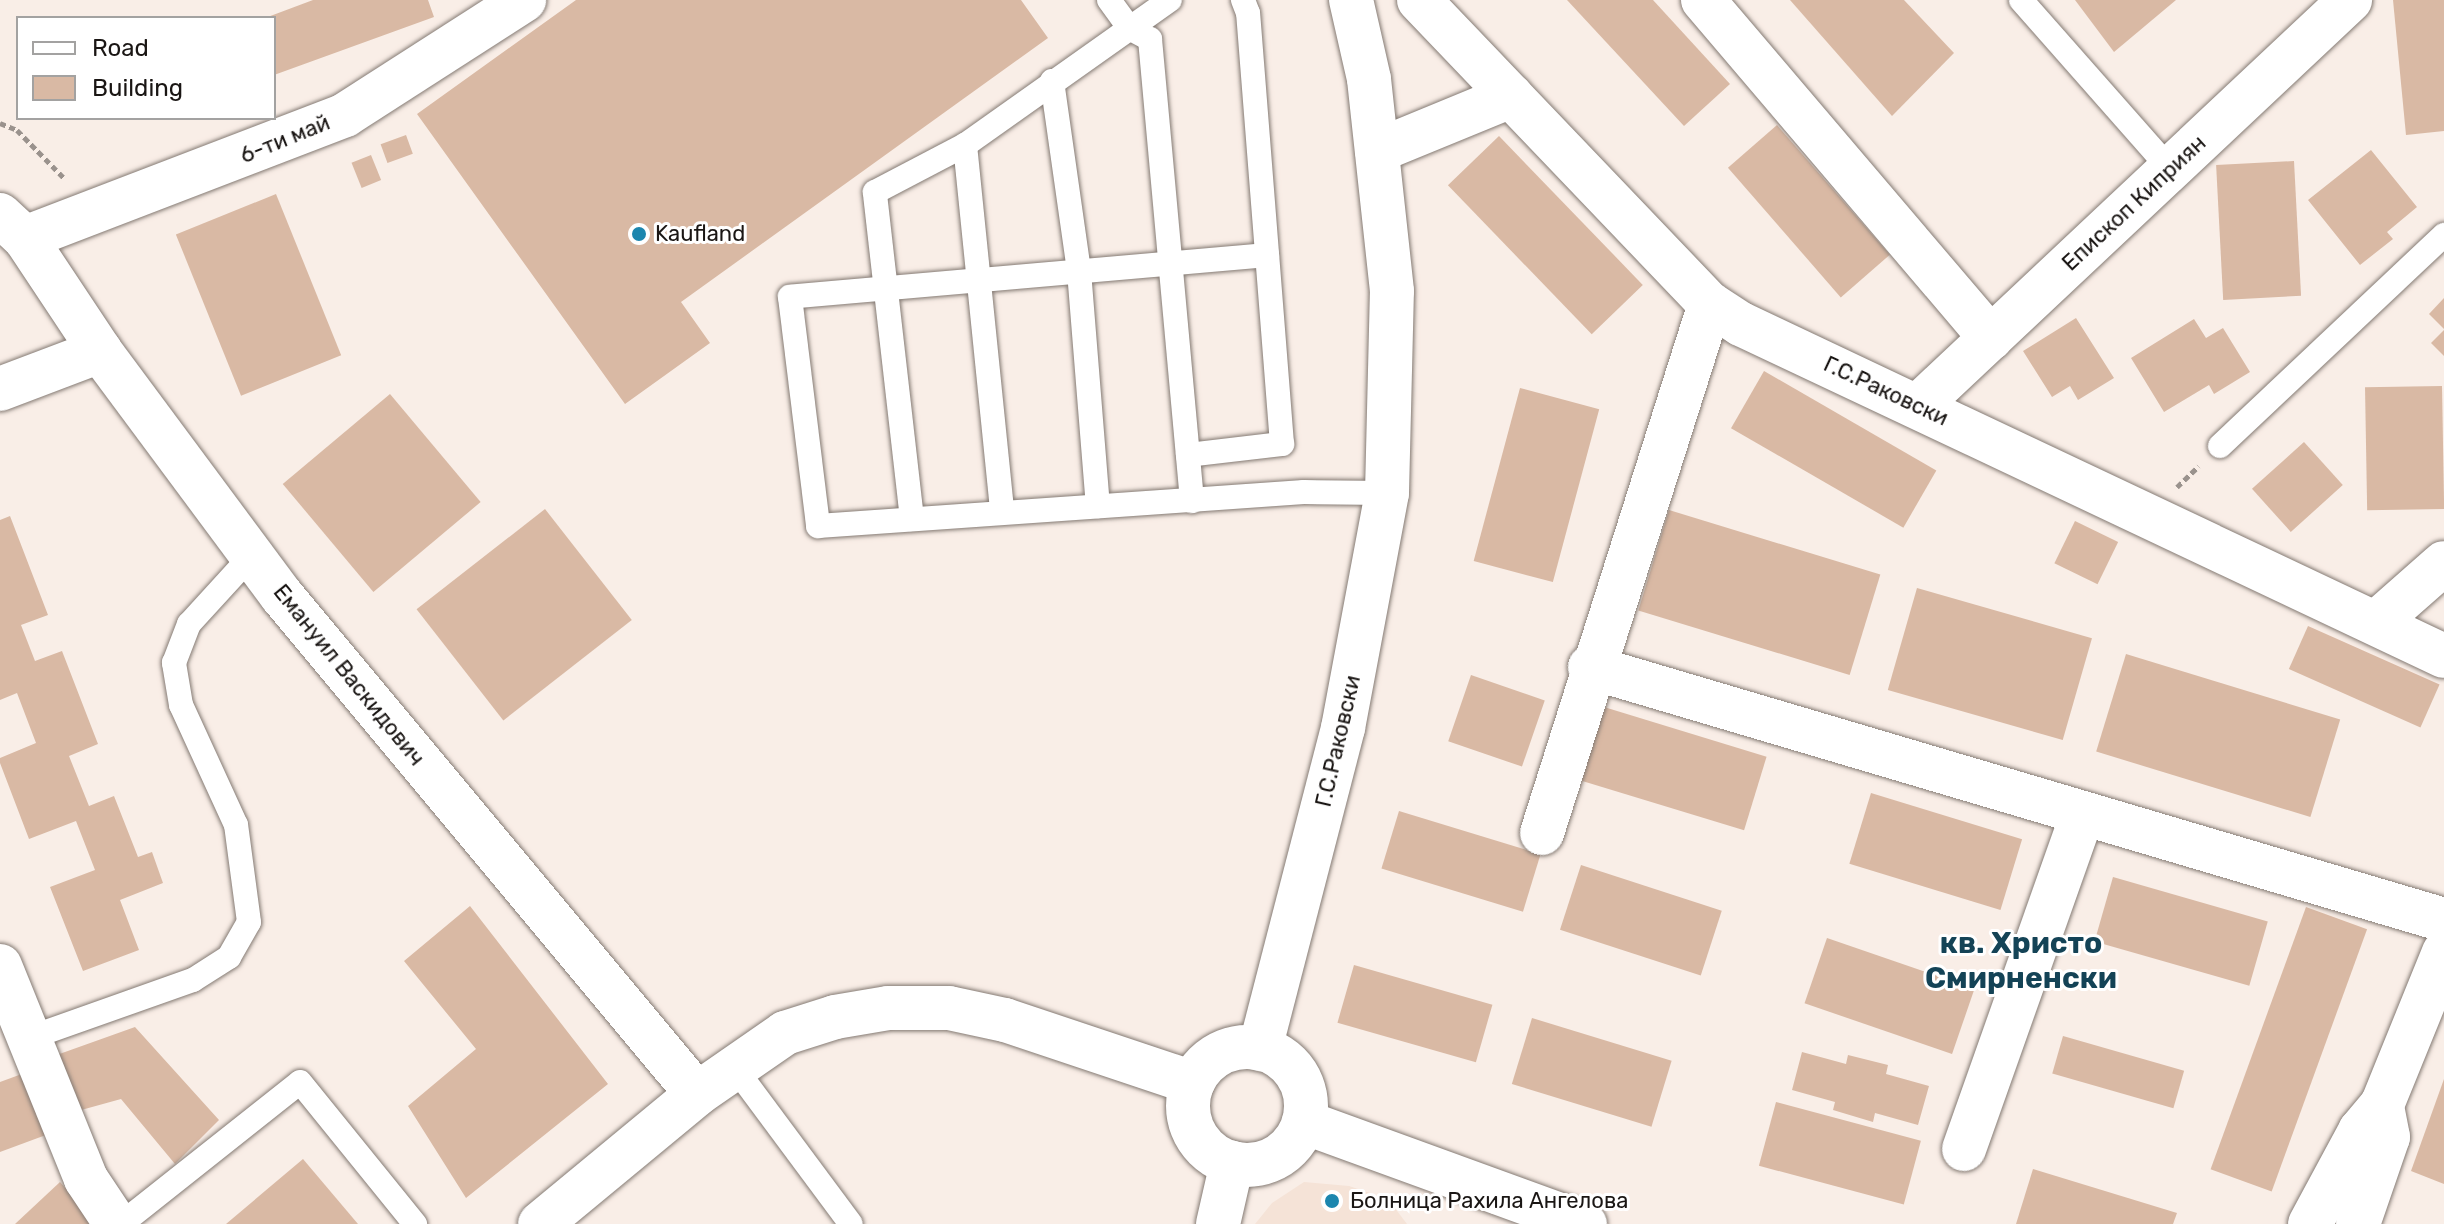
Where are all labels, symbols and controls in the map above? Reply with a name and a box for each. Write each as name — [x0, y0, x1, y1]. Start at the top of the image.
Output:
legend — [16, 16, 276, 120]
text: Road — [92, 34, 149, 62]
text: Building — [92, 74, 183, 102]
street label: 6-ти май — [236, 109, 334, 169]
street label: Епископ Киприян — [2057, 130, 2211, 276]
place label: Kaufland — [655, 221, 745, 247]
marker: Kaufland — [630, 225, 648, 243]
street label: Г.С.Раковски — [1820, 351, 1952, 431]
street label: Емануил Васкидович — [268, 579, 430, 771]
street label: Г.С.Раковски — [1310, 673, 1366, 809]
district label: кв. Христо Смирненски — [1925, 925, 2117, 996]
place label: Болница Рахила Ангелова — [1350, 1188, 1628, 1214]
marker: Болница Рахила Ангелова — [1321, 1190, 1343, 1212]

